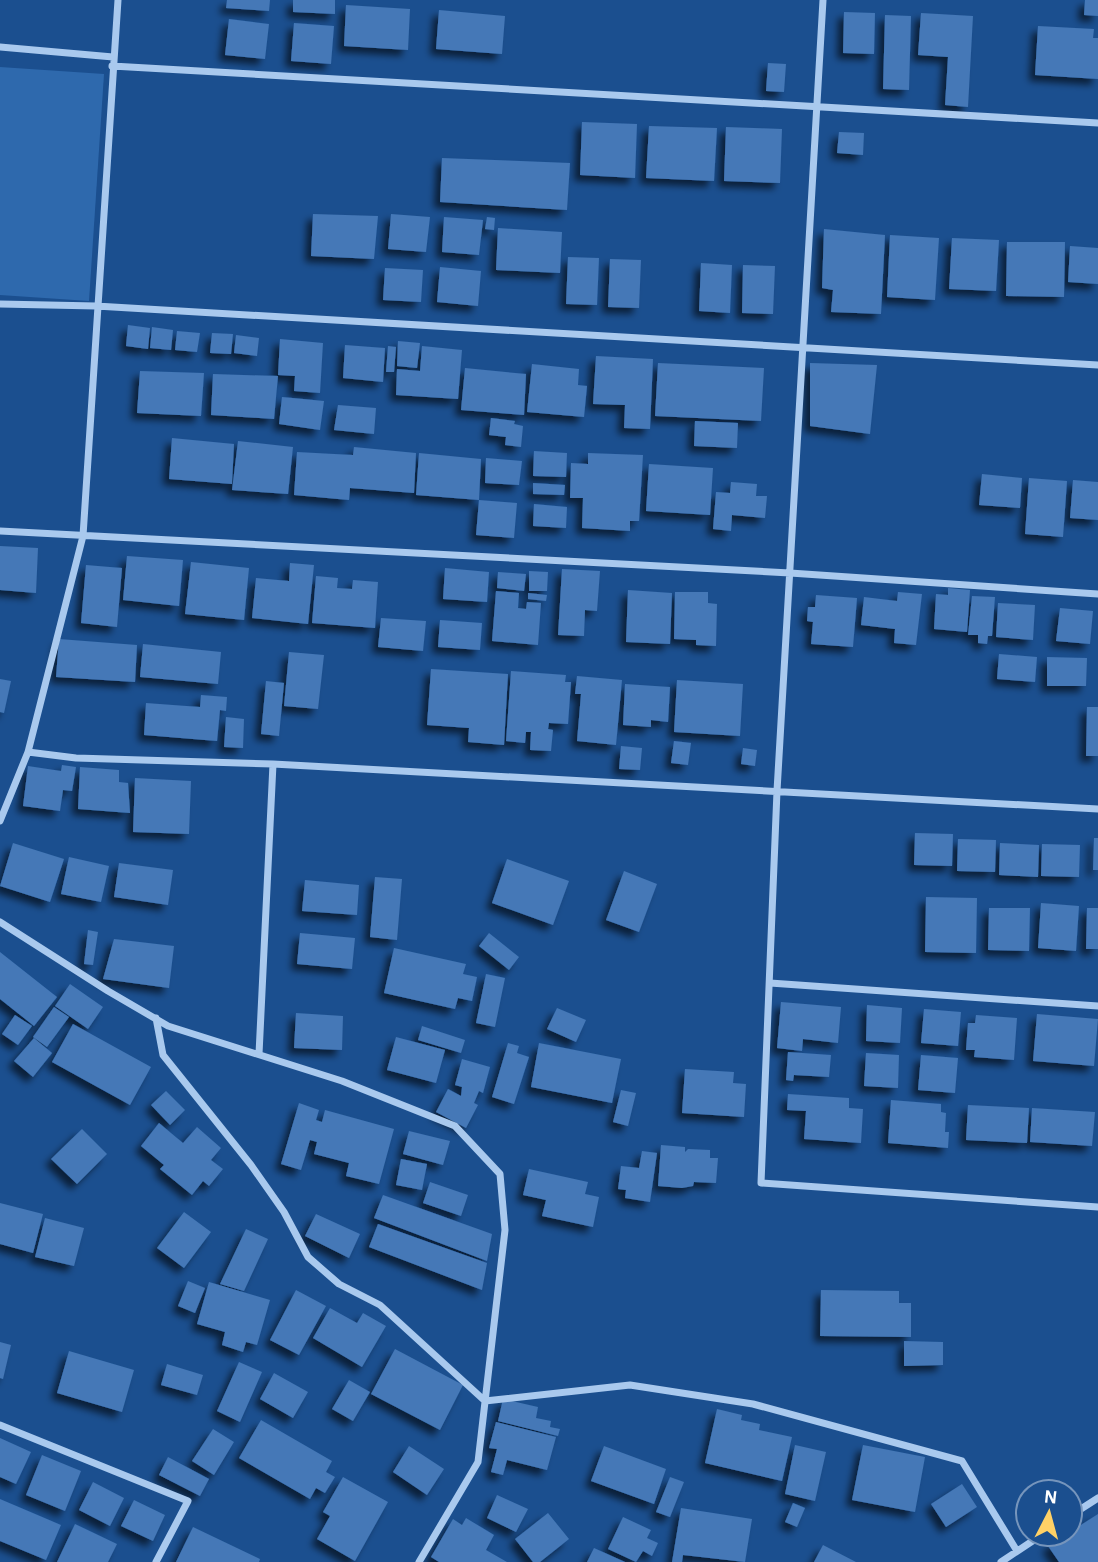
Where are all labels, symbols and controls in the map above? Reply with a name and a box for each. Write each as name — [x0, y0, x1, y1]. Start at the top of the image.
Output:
north arrow — [1014, 1478, 1084, 1548]
text: N — [1043, 1487, 1058, 1508]

